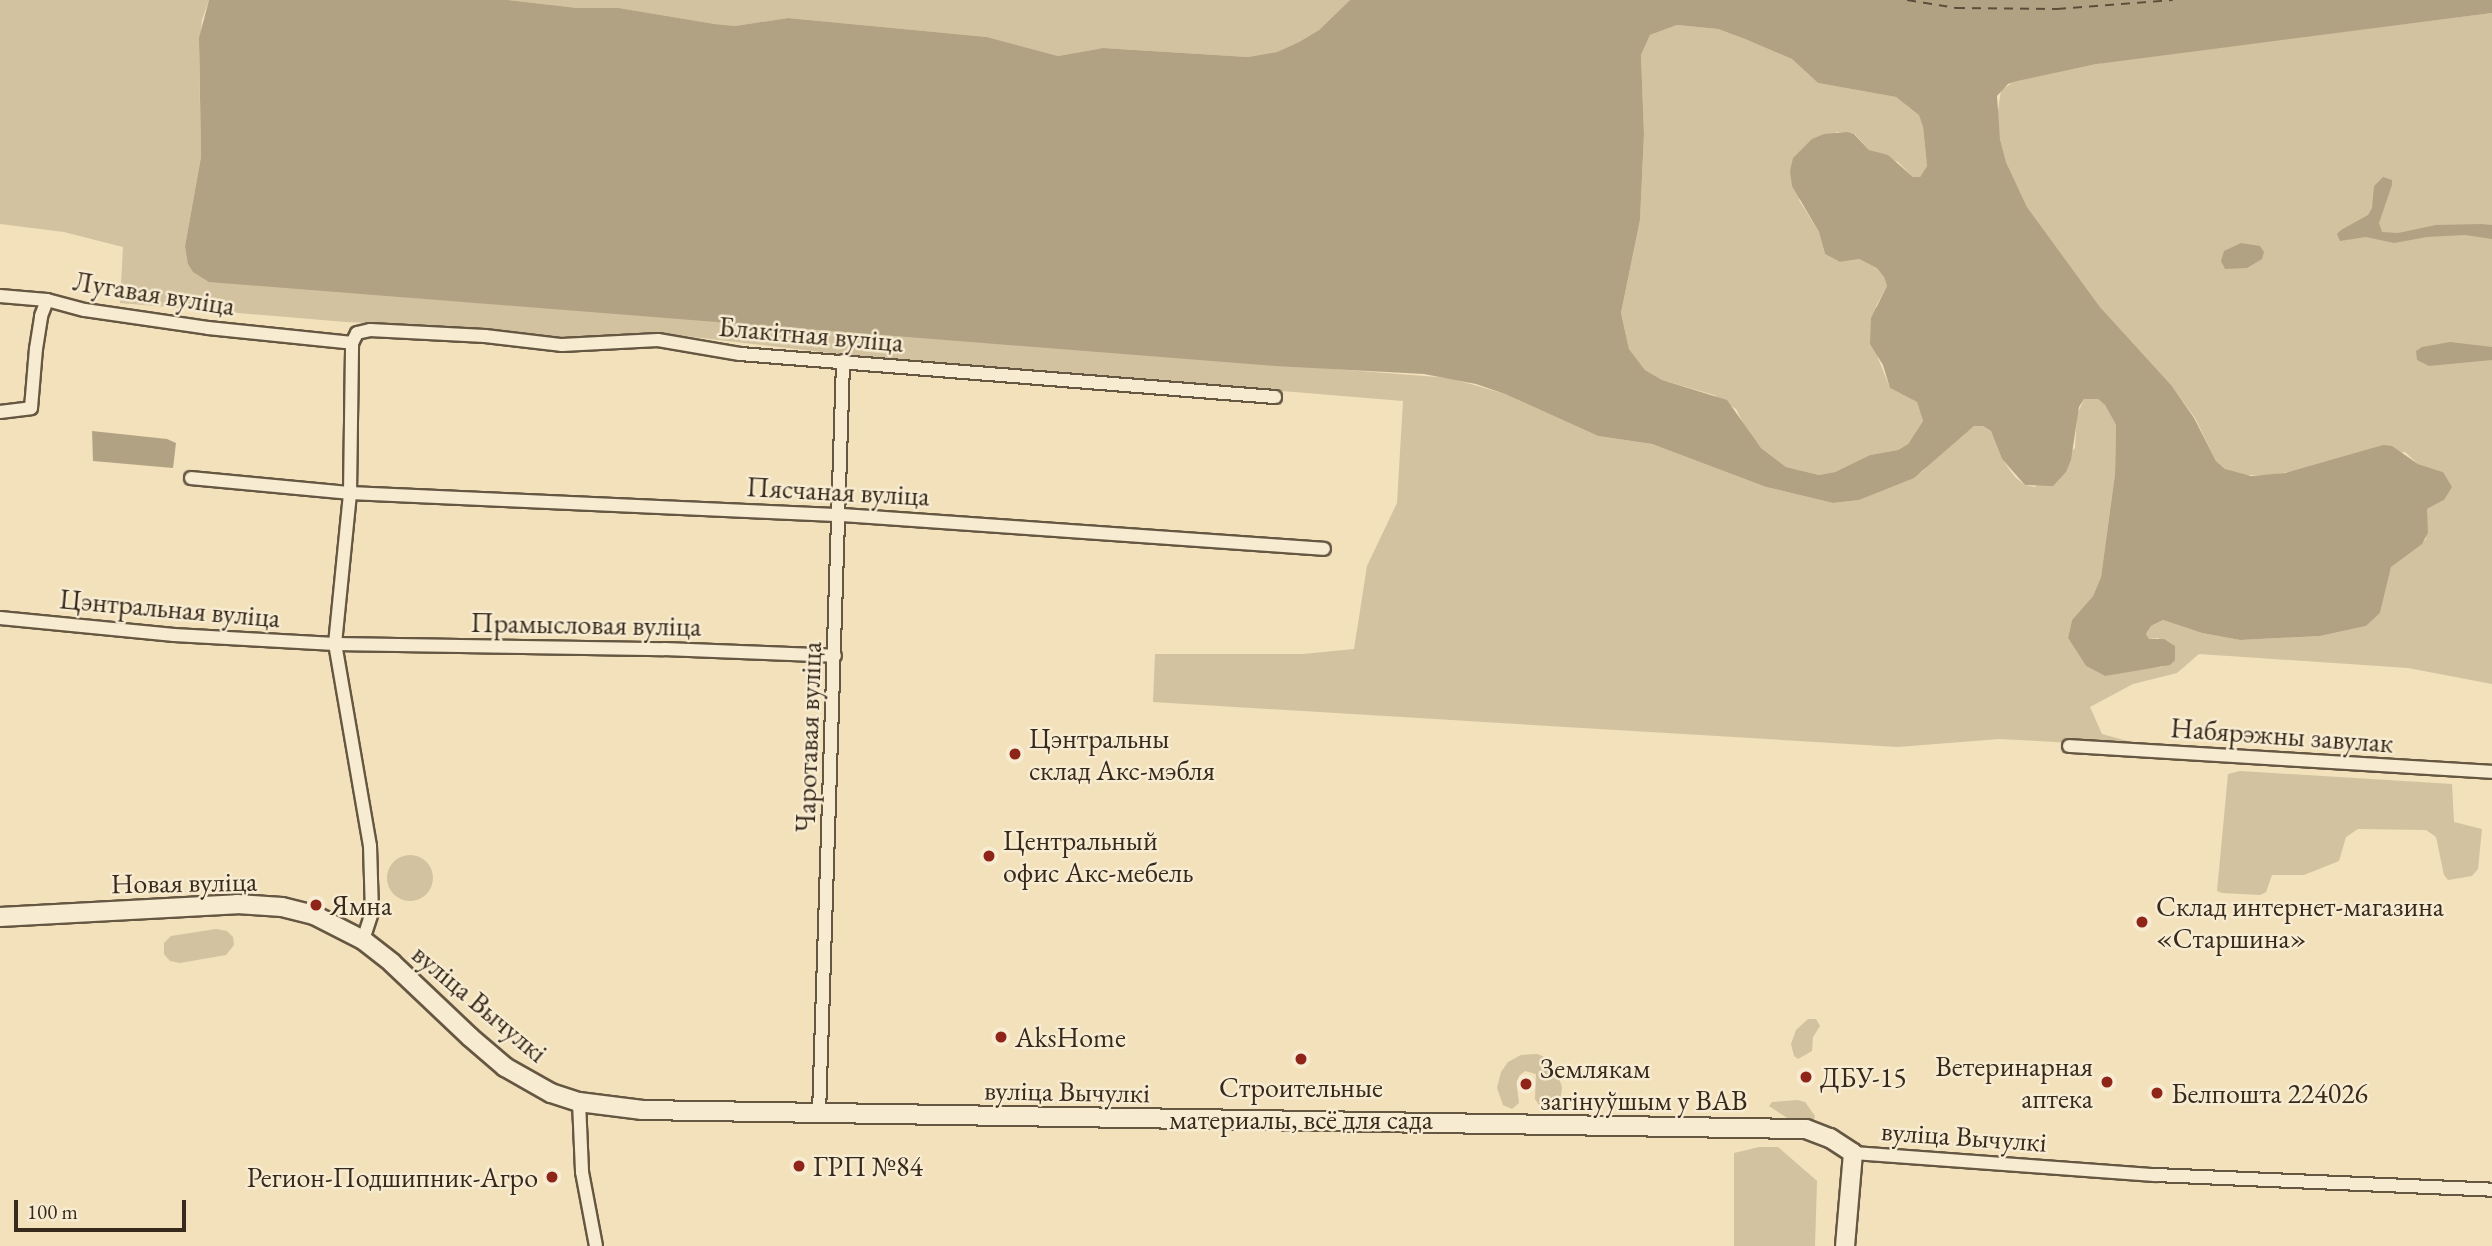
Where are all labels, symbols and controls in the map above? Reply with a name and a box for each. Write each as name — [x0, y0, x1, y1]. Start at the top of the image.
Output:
street label: Лугавая вуліца — [71, 264, 237, 322]
street label: Блакітная вуліца — [717, 309, 905, 359]
street label: Пясчаная вуліца — [746, 469, 930, 513]
street label: Цэнтральная вуліца — [58, 582, 282, 634]
street label: Прамысловая вуліца — [470, 605, 702, 643]
street label: Чаротавая вуліца — [788, 641, 828, 833]
street label: Набярэжны завулак — [2169, 710, 2395, 760]
place label: Цэнтральны склад Акс-мэбля — [1029, 721, 1215, 787]
marker: Цэнтральны склад Акс-мэбля — [1007, 746, 1023, 762]
place label: Центральный офис Акс-мебель — [1003, 823, 1194, 889]
marker: Центральный офис Акс-мебель — [981, 848, 997, 864]
street label: Новая вуліца — [110, 864, 258, 900]
place label: Ямна — [330, 888, 392, 922]
place label: Склад интернет-магазина «Старшина» — [2156, 889, 2444, 955]
marker: Ямна — [308, 897, 324, 913]
marker: Склад интернет-магазина «Старшина» — [2134, 914, 2150, 930]
street label: вуліца Вычулкі — [406, 937, 554, 1069]
place label: AksHome — [1015, 1020, 1126, 1054]
marker: AksHome — [993, 1029, 1009, 1045]
place label: Ветеринарная аптека — [1935, 1049, 2093, 1115]
marker: Строительные материалы, всё для сада — [1293, 1051, 1309, 1067]
place label: Землякам загінуўшым у ВАВ — [1540, 1051, 1747, 1117]
place label: ДБУ-15 — [1820, 1060, 1907, 1094]
marker: ДБУ-15 — [1798, 1069, 1814, 1085]
place label: Строительные материалы, всё для сада — [1169, 1070, 1433, 1136]
street label: вуліца Вычулкі — [984, 1073, 1150, 1109]
marker: Ветеринарная аптека — [2099, 1074, 2115, 1090]
marker: Землякам загінуўшым у ВАВ — [1518, 1076, 1534, 1092]
place label: Белпошта 224026 — [2171, 1076, 2368, 1110]
marker: Белпошта 224026 — [2149, 1085, 2165, 1101]
street label: вуліца Вычулкі — [1880, 1113, 2048, 1159]
place label: ГРП №84 — [813, 1149, 923, 1183]
marker: ГРП №84 — [791, 1158, 807, 1174]
place label: Регион-Подшипник-Агро — [247, 1160, 538, 1194]
marker: Регион-Подшипник-Агро — [544, 1169, 560, 1185]
scale bar — [18, 1186, 189, 1230]
text: 100 m — [27, 1198, 78, 1225]

